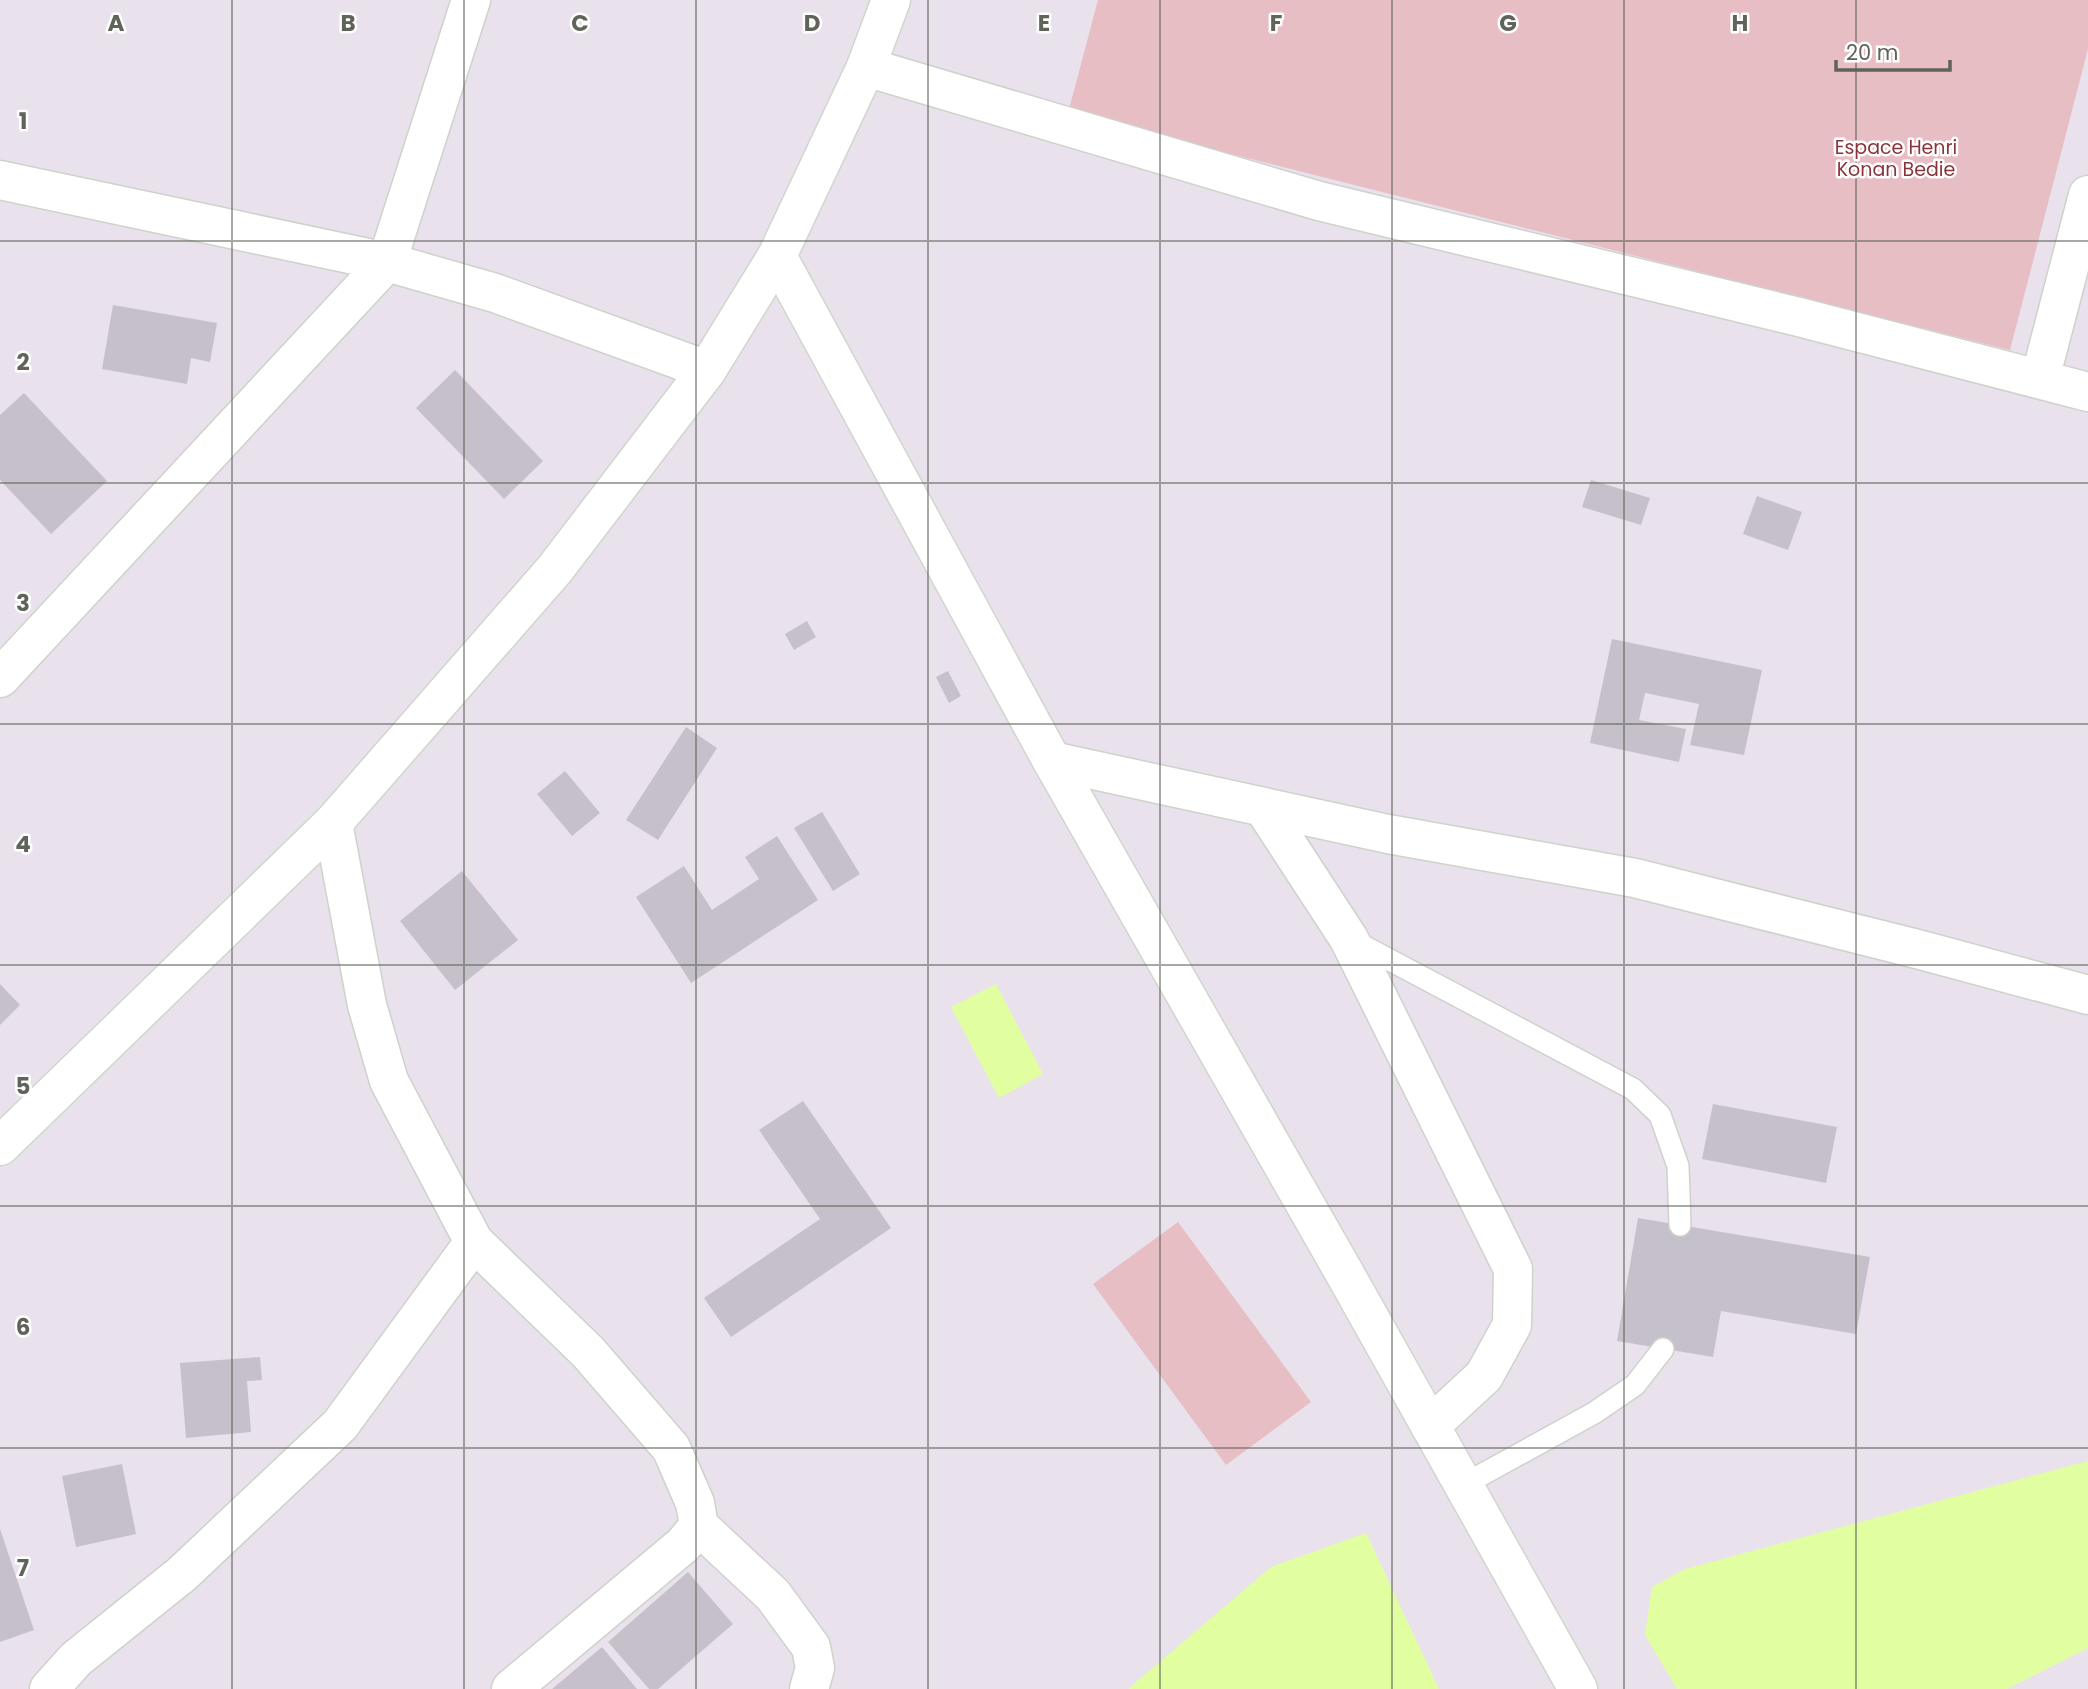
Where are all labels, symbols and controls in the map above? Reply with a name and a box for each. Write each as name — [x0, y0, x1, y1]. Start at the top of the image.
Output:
text: A — [108, 7, 125, 39]
text: B — [340, 7, 356, 39]
text: C — [571, 7, 589, 39]
text: D — [804, 7, 820, 39]
text: E — [1038, 7, 1050, 39]
text: F — [1270, 7, 1282, 39]
text: G — [1499, 7, 1517, 39]
text: H — [1732, 7, 1748, 39]
scale bar — [1836, 28, 1950, 72]
text: 20 m — [1846, 38, 1899, 67]
text: 1 — [19, 105, 27, 137]
park label: Espace Henri Konan Bedie — [1835, 134, 1957, 183]
text: 2 — [16, 346, 30, 378]
text: 3 — [16, 587, 30, 619]
text: 4 — [15, 828, 31, 860]
text: 5 — [16, 1070, 30, 1102]
text: 6 — [16, 1311, 30, 1343]
text: 7 — [17, 1552, 29, 1584]

